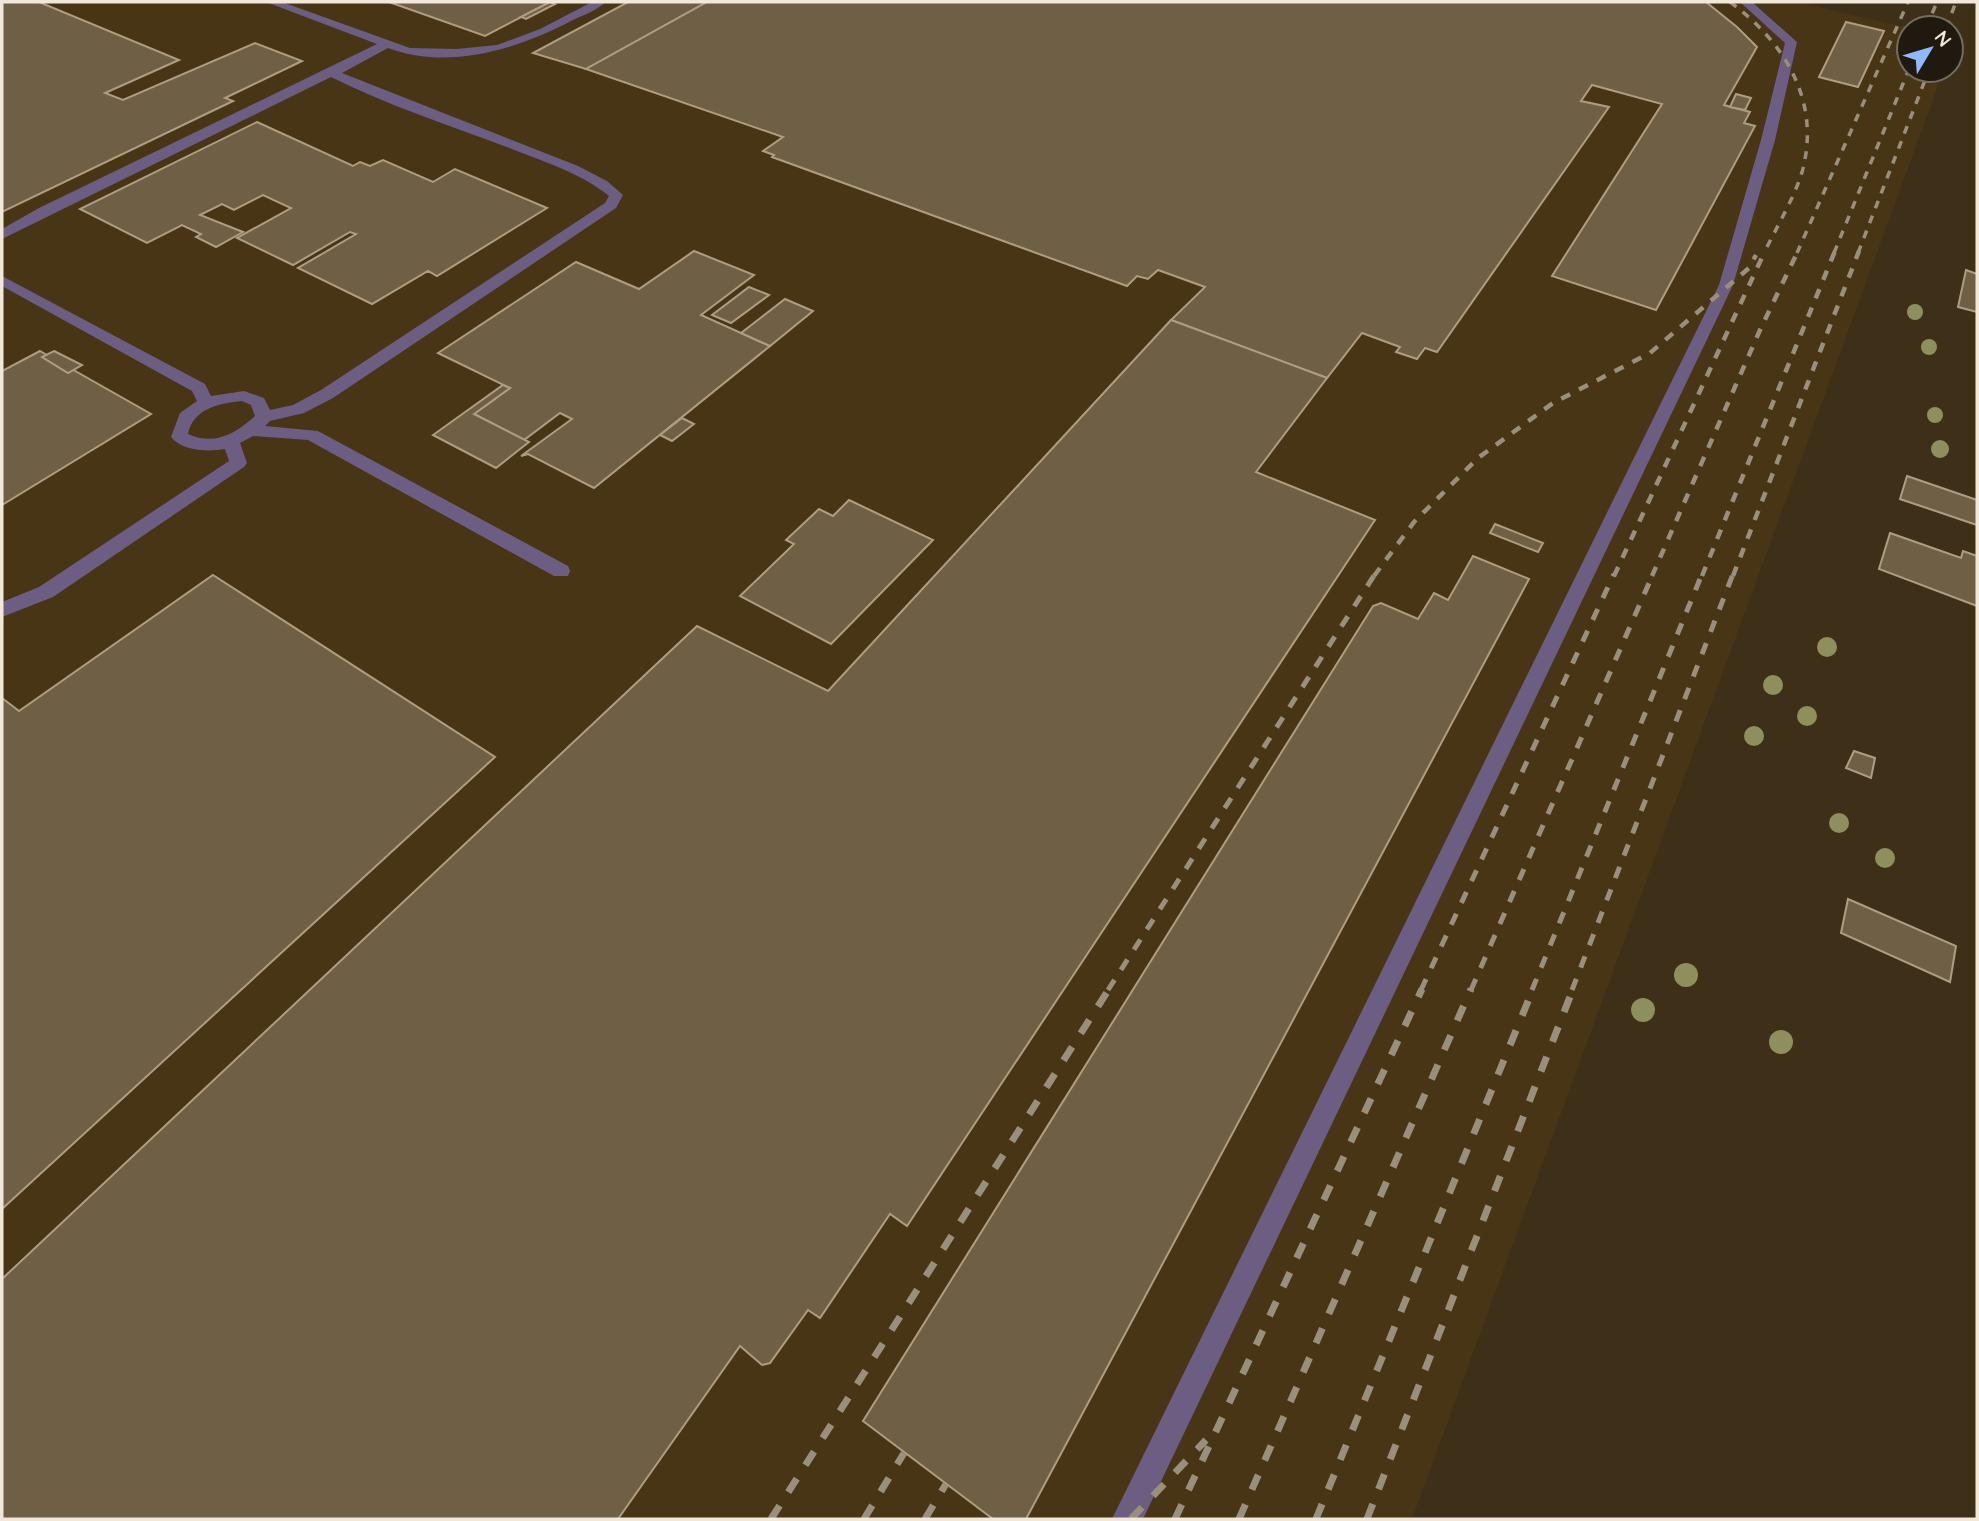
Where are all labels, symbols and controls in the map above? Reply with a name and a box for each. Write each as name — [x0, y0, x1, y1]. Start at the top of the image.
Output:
north arrow — [1895, 14, 1965, 84]
text: N — [1930, 26, 1957, 51]

